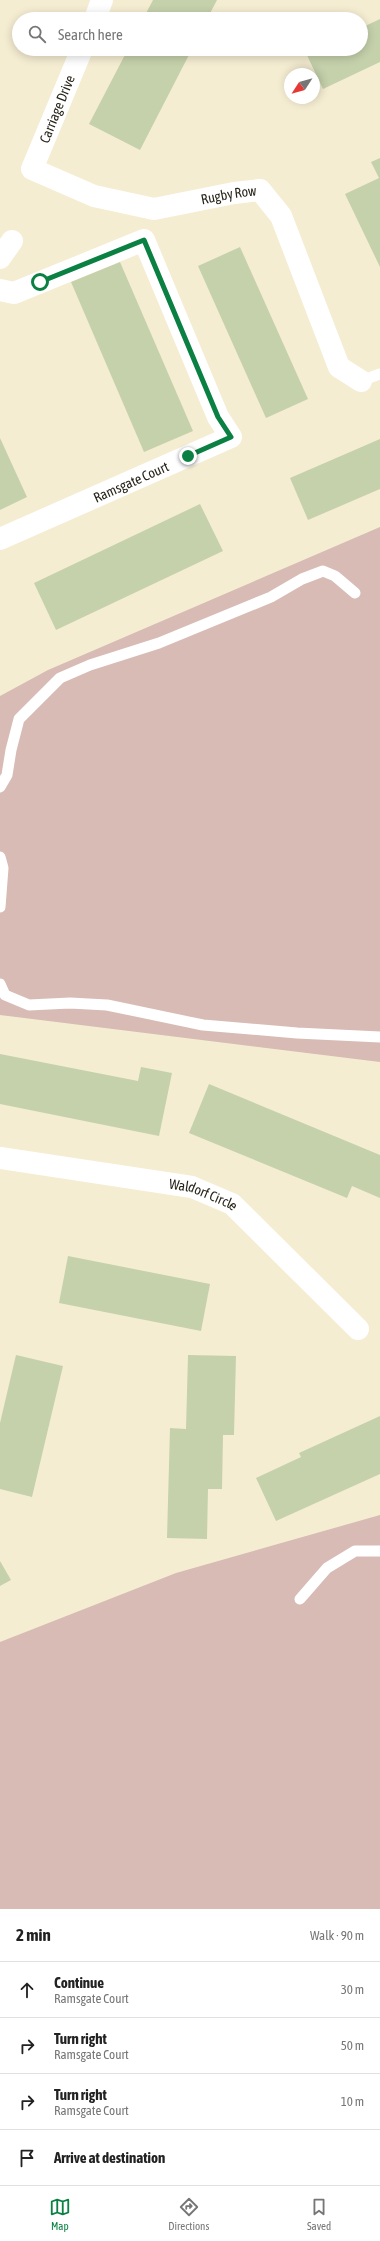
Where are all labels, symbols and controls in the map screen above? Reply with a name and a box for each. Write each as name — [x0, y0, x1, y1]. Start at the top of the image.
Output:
search box — [12, 12, 368, 56]
icon: search — [26, 23, 48, 45]
text: Search here — [58, 26, 123, 43]
north arrow — [284, 68, 320, 104]
street label: Carriage Drive — [36, 73, 78, 145]
street label: Rugby Row — [200, 182, 258, 207]
route start — [31, 273, 49, 291]
route end — [179, 447, 197, 465]
street label: Ramsgate Court — [91, 458, 171, 506]
street label: Waldorf Circle — [168, 1176, 241, 1213]
text: 2 min — [16, 1925, 51, 1945]
text: Walk · 90 m — [310, 1928, 364, 1943]
text: Continue — [54, 1974, 104, 1991]
icon: ahead — [16, 1979, 38, 2001]
text: 30 m — [341, 1982, 364, 1997]
text: Ramsgate Court — [54, 1991, 129, 2006]
text: Turn right — [54, 2030, 107, 2047]
icon: right — [16, 2035, 38, 2057]
text: 50 m — [341, 2038, 364, 2053]
text: Ramsgate Court — [54, 2047, 129, 2062]
text: Turn right — [54, 2086, 107, 2103]
icon: right — [16, 2091, 38, 2113]
text: 10 m — [341, 2094, 364, 2109]
text: Ramsgate Court — [54, 2103, 129, 2118]
icon: arrive — [16, 2147, 38, 2169]
text: Arrive at destination — [54, 2149, 165, 2166]
tab: Map — [49, 2196, 71, 2232]
tab: Directions — [168, 2196, 209, 2232]
tab: Saved — [307, 2196, 331, 2232]

